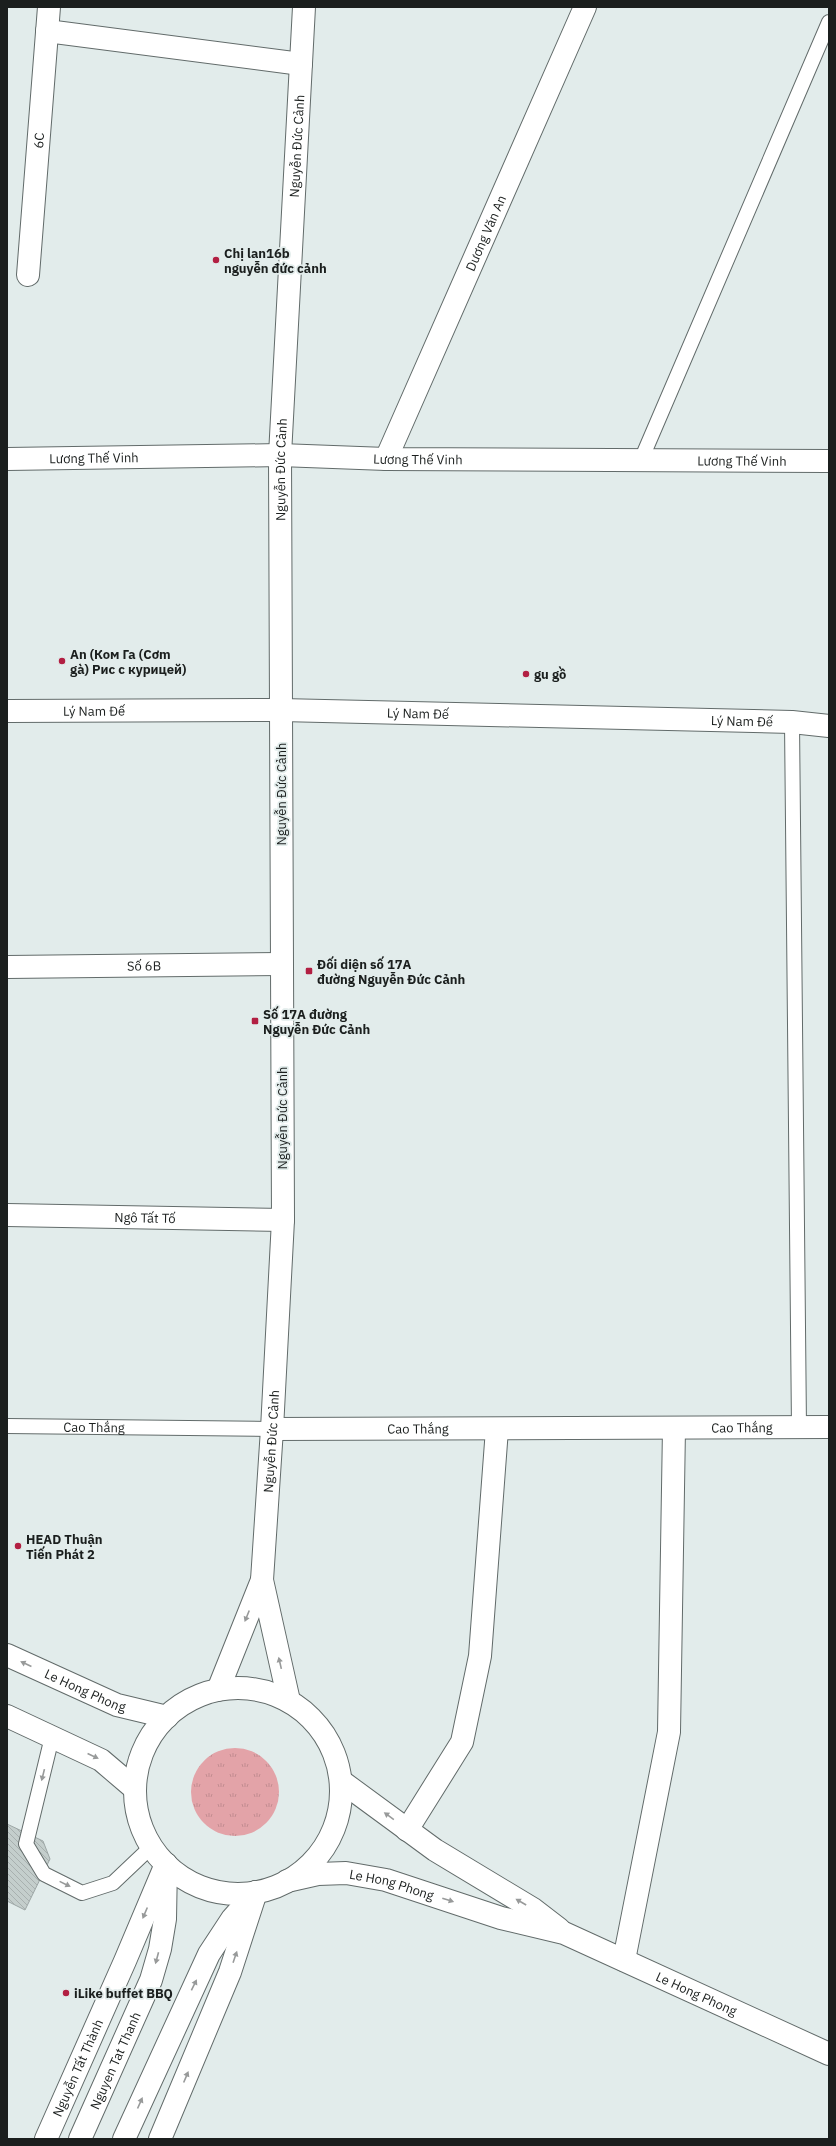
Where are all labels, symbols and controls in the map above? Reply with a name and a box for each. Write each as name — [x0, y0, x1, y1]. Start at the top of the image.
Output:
street label: Nguyễn Đức Cảnh — [285, 94, 308, 198]
street label: 6C — [29, 132, 48, 149]
street label: Dương Văn An — [461, 192, 510, 274]
place label: Chị lan16b nguyễn đức cảnh — [224, 245, 327, 277]
marker: Chị lan16b nguyễn đức cảnh — [211, 255, 221, 265]
street label: Nguyễn Đức Cảnh — [271, 418, 290, 521]
street label: Lương Thế Vinh — [49, 449, 139, 467]
street label: Lương Thế Vinh — [373, 450, 463, 468]
street label: Lương Thế Vinh — [697, 452, 787, 469]
place label: An (Ком Га (Cơm gà) Рис с курицей) — [70, 646, 186, 678]
marker: An (Ком Га (Cơm gà) Рис с курицей) — [57, 656, 67, 666]
place label: gu gồ — [534, 666, 566, 683]
marker: gu gồ — [521, 669, 531, 679]
street label: Lý Nam Đế — [63, 702, 125, 719]
street label: Lý Nam Đế — [387, 704, 449, 722]
street label: Lý Nam Đế — [711, 712, 773, 730]
street label: Nguyễn Đức Cảnh — [273, 743, 290, 845]
place label: Đối diện số 17A đường Nguyễn Đức Cảnh — [317, 956, 465, 988]
street label: Số 6B — [127, 957, 161, 974]
marker: Đối diện số 17A đường Nguyễn Đức Cảnh — [304, 966, 314, 976]
place label: Số 17A đường Nguyễn Đức Cảnh — [263, 1006, 370, 1038]
marker: Số 17A đường Nguyễn Đức Cảnh — [250, 1016, 260, 1026]
street label: Nguyễn Đức Cảnh — [274, 1067, 291, 1169]
street label: Ngô Tất Tố — [114, 1208, 177, 1227]
street label: Nguyễn Đức Cảnh — [259, 1389, 283, 1493]
street label: Cao Thắng — [63, 1418, 125, 1436]
street label: Cao Thắng — [711, 1419, 773, 1436]
street label: Cao Thắng — [387, 1420, 449, 1437]
place label: HEAD Thuận Tiến Phát 2 — [26, 1531, 103, 1563]
marker: HEAD Thuận Tiến Phát 2 — [13, 1541, 23, 1551]
one-way arrow — [244, 1611, 250, 1622]
one-way arrow — [277, 1657, 283, 1669]
one-way arrow — [21, 1661, 32, 1667]
street label: Le Hong Phong — [42, 1665, 128, 1715]
one-way arrow — [87, 1753, 99, 1759]
one-way arrow — [39, 1769, 45, 1781]
one-way arrow — [384, 1813, 394, 1821]
street label: Le Hong Phong — [348, 1865, 436, 1904]
one-way arrow — [59, 1881, 71, 1888]
one-way arrow — [442, 1898, 454, 1904]
one-way arrow — [515, 1899, 527, 1906]
one-way arrow — [142, 1908, 148, 1919]
one-way arrow — [232, 1950, 238, 1962]
one-way arrow — [154, 1953, 160, 1965]
street label: Le Hong Phong — [653, 1968, 740, 2019]
one-way arrow — [191, 1979, 197, 1991]
place label: iLike buffet BBQ — [74, 1985, 173, 2002]
marker: iLike buffet BBQ — [61, 1988, 71, 1998]
street label: Nguyen Tat Thanh — [86, 2009, 144, 2112]
street label: Nguyễn Tất Thành — [49, 2016, 107, 2119]
one-way arrow — [183, 2071, 189, 2083]
one-way arrow — [137, 2098, 143, 2109]

